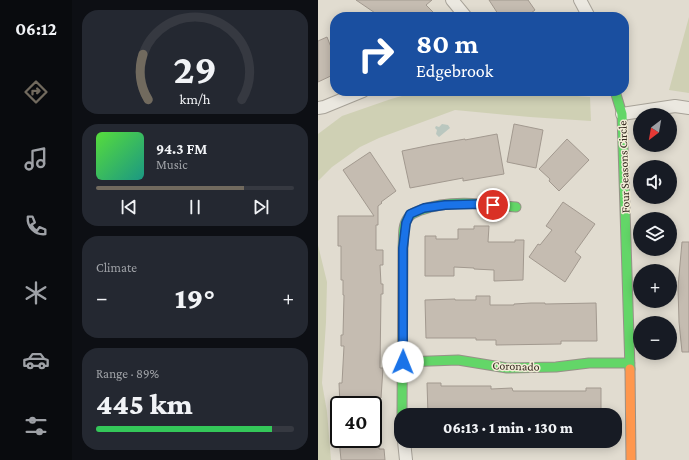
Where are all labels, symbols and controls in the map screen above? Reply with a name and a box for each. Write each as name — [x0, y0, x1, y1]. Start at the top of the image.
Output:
text: 06:12 — [15, 19, 57, 39]
icon: right — [350, 28, 402, 80]
text: 80 m — [416, 28, 478, 59]
text: 29 — [173, 46, 217, 92]
text: Edgebrook — [416, 61, 493, 81]
icon: directions — [22, 78, 50, 106]
text: km/h — [180, 91, 211, 107]
north arrow — [633, 108, 677, 152]
map controls — [633, 108, 677, 360]
street label: Four Seasons Circle — [615, 120, 633, 214]
text: 94.3 FM — [156, 141, 207, 157]
icon: music — [22, 145, 50, 173]
text: Music — [156, 157, 188, 172]
button: sound — [633, 160, 677, 204]
pin — [476, 188, 510, 222]
icon: arrive — [482, 194, 504, 216]
icon: previous — [118, 196, 140, 218]
icon: pause — [184, 196, 206, 218]
icon: next — [250, 196, 272, 218]
icon: phone — [22, 212, 50, 240]
button: layers — [633, 212, 677, 256]
text: Climate — [96, 260, 137, 275]
button: + — [633, 264, 677, 308]
icon: climate — [22, 279, 50, 307]
text: 19° — [175, 281, 215, 314]
text: − — [96, 285, 108, 310]
text: + — [282, 285, 294, 310]
button: − — [633, 316, 677, 360]
position arrow — [382, 341, 424, 383]
icon: car — [22, 346, 50, 374]
street label: Coronado — [492, 358, 540, 374]
text: Range · 89% — [96, 366, 159, 381]
text: 445 km — [96, 387, 193, 420]
speed limit sign: 40 — [330, 396, 382, 448]
icon: filters — [22, 412, 50, 440]
text: 06:13 · 1 min · 130 m — [443, 420, 573, 436]

